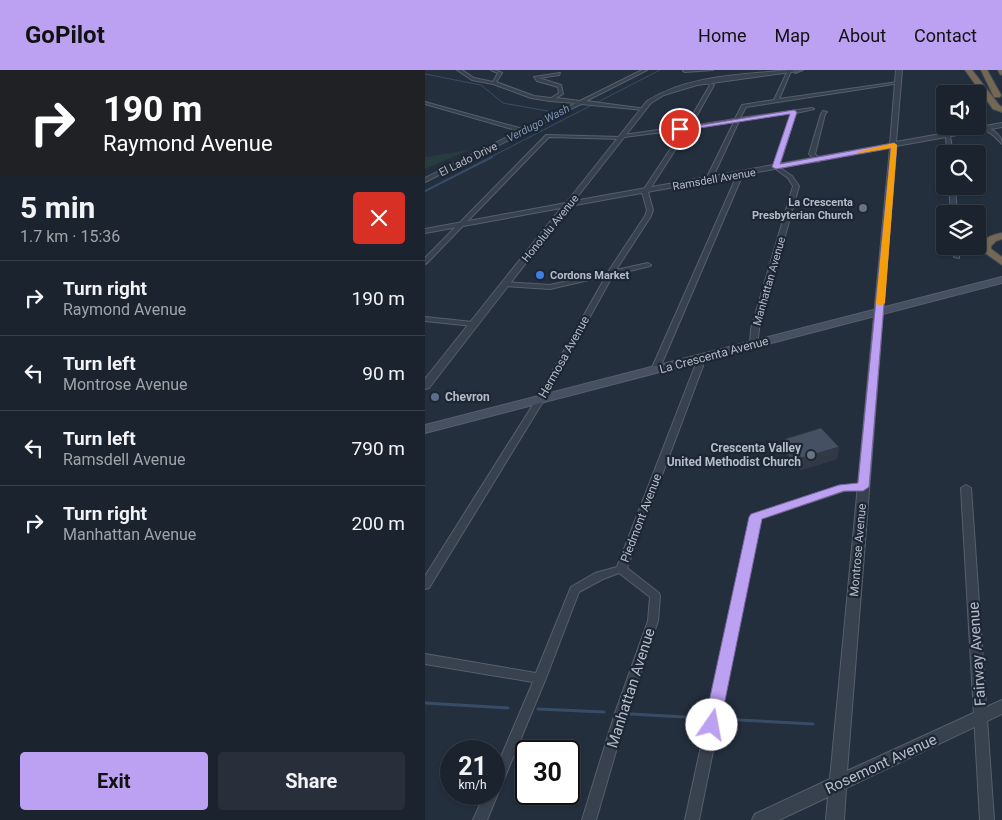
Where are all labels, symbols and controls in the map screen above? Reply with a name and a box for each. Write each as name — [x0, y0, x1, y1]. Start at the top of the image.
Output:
text: GoPilot — [25, 21, 105, 49]
text: Home — [698, 25, 747, 46]
text: Map — [775, 25, 810, 46]
text: About — [838, 25, 886, 46]
text: Contact — [914, 25, 977, 46]
map controls — [936, 85, 986, 255]
button: sound — [936, 85, 986, 135]
text: 190 m — [103, 89, 202, 130]
icon: right — [20, 90, 85, 155]
water label: Verdugo Wash — [505, 102, 572, 145]
pin — [659, 108, 701, 150]
icon: arrive — [666, 115, 694, 143]
text: Raymond Avenue — [103, 131, 273, 156]
street label: El Lado Drive — [437, 140, 500, 179]
button: search — [936, 145, 986, 195]
street label: Ramsdell Avenue — [672, 166, 757, 193]
text: 5 min — [20, 190, 95, 225]
button: close — [353, 192, 405, 244]
street label: Honolulu Avenue — [519, 192, 582, 265]
place label: La Crescenta Presbyterian Church — [752, 196, 853, 222]
marker: La Crescenta Presbyterian Church — [857, 202, 869, 214]
button: layers — [936, 205, 986, 255]
text: 1.7 km · 15:36 — [20, 227, 120, 246]
street label: Manhattan Avenue — [751, 235, 788, 327]
marker: Cordons Market — [534, 269, 546, 281]
place label: Cordons Market — [550, 269, 630, 282]
text: Turn right — [63, 277, 147, 300]
icon: right — [20, 284, 48, 312]
text: 190 m — [352, 287, 405, 310]
text: Raymond Avenue — [63, 300, 186, 319]
street label: Hermosa Avenue — [536, 314, 592, 400]
street label: La Crescenta Avenue — [658, 334, 770, 376]
text: Turn left — [63, 352, 136, 375]
icon: left — [20, 359, 48, 387]
text: 90 m — [362, 362, 405, 385]
text: Montrose Avenue — [63, 375, 188, 394]
place label: Chevron — [445, 390, 490, 404]
marker: Chevron — [429, 391, 441, 403]
text: Turn left — [63, 427, 136, 450]
icon: left — [20, 434, 48, 462]
text: 790 m — [352, 437, 405, 460]
place label: Crescenta Valley United Methodist Church — [667, 441, 802, 469]
marker: Crescenta Valley United Methodist Church — [805, 449, 817, 461]
text: Ramsdell Avenue — [63, 450, 185, 469]
street label: Piedmont Avenue — [618, 472, 664, 564]
text: Turn right — [63, 502, 147, 525]
street label: Montrose Avenue — [847, 503, 869, 597]
icon: right — [20, 509, 48, 537]
text: 200 m — [352, 512, 405, 535]
text: Manhattan Avenue — [63, 525, 196, 544]
street label: Fairway Avenue — [964, 601, 990, 707]
street label: Manhattan Avenue — [603, 626, 659, 750]
position arrow — [685, 698, 737, 750]
street label: Rosemont Avenue — [822, 730, 940, 798]
speed limit sign: 30 — [515, 740, 580, 805]
button: Exit — [20, 752, 208, 810]
button: Share — [218, 752, 405, 810]
text: 21 — [458, 752, 487, 781]
text: km/h — [458, 778, 487, 792]

